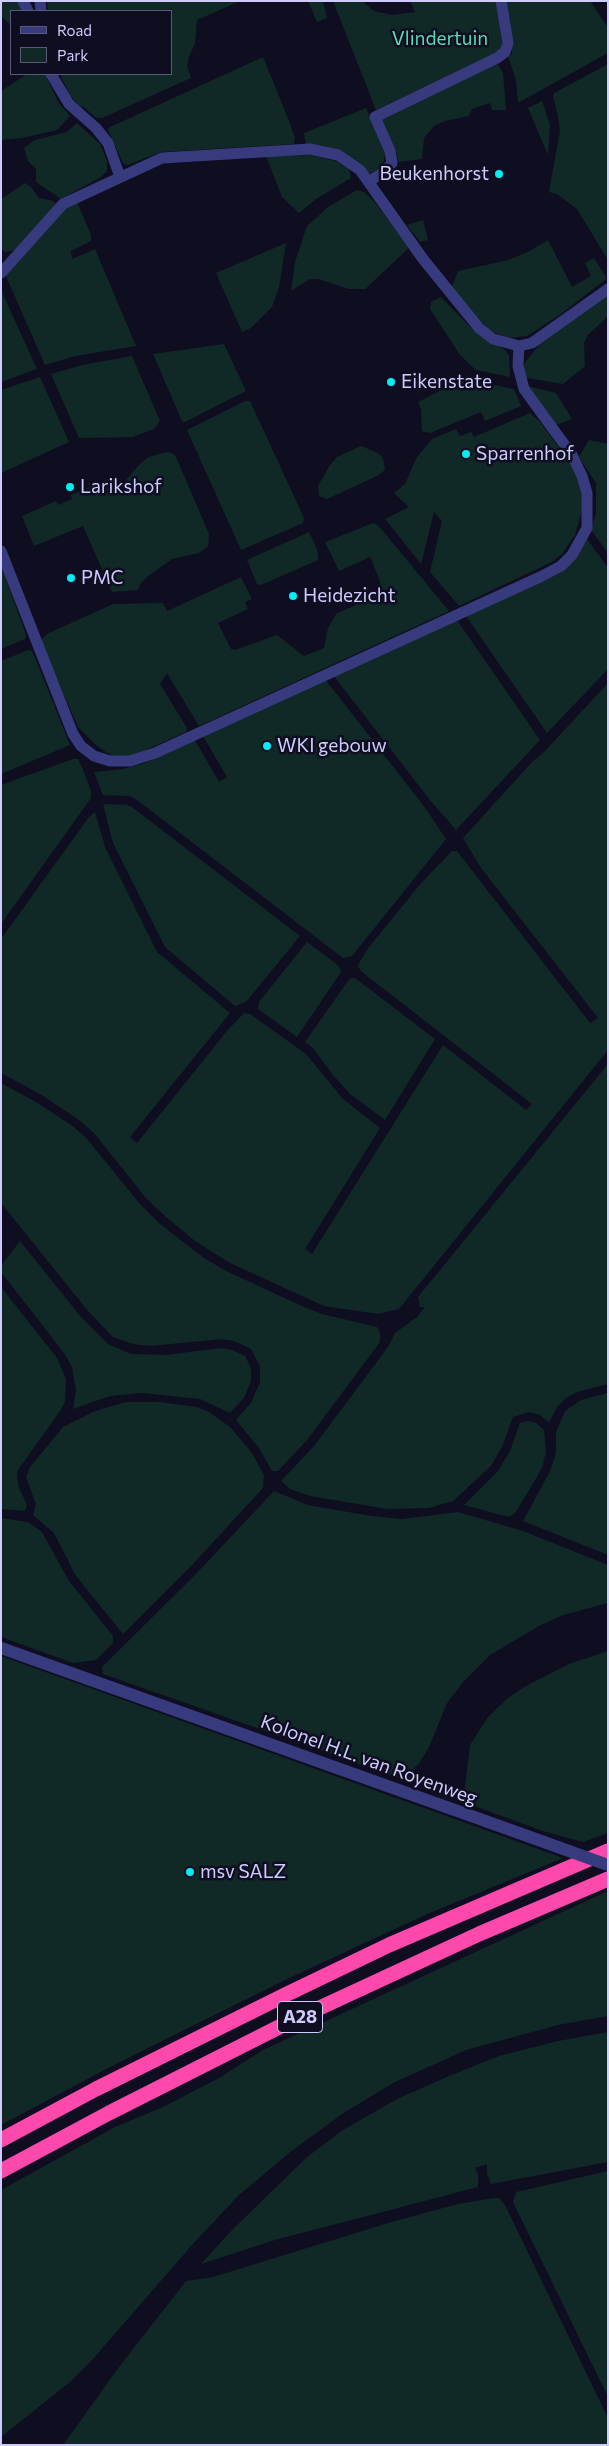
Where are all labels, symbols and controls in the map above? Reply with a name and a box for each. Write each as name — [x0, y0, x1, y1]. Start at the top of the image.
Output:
legend — [10, 10, 172, 75]
text: Road — [57, 21, 92, 39]
park label: Vlindertuin — [392, 28, 488, 50]
text: Park — [57, 46, 88, 64]
place label: Beukenhorst — [379, 163, 489, 185]
marker: Beukenhorst — [493, 168, 505, 180]
place label: Eikenstate — [401, 371, 492, 393]
marker: Eikenstate — [385, 376, 397, 388]
place label: Sparrenhof — [476, 443, 574, 465]
marker: Sparrenhof — [460, 448, 472, 460]
place label: Larikshof — [80, 476, 162, 498]
marker: Larikshof — [64, 481, 76, 493]
place label: PMC — [81, 567, 123, 589]
marker: PMC — [65, 572, 77, 584]
place label: Heidezicht — [303, 585, 396, 607]
marker: Heidezicht — [287, 590, 299, 602]
place label: WKI gebouw — [277, 735, 387, 757]
marker: WKI gebouw — [261, 740, 273, 752]
street label: Kolonel H.L. van Royenweg — [257, 1710, 481, 1810]
place label: msv SALZ — [200, 1861, 286, 1883]
marker: msv SALZ — [184, 1866, 196, 1878]
road number: A28 — [278, 2001, 322, 2032]

